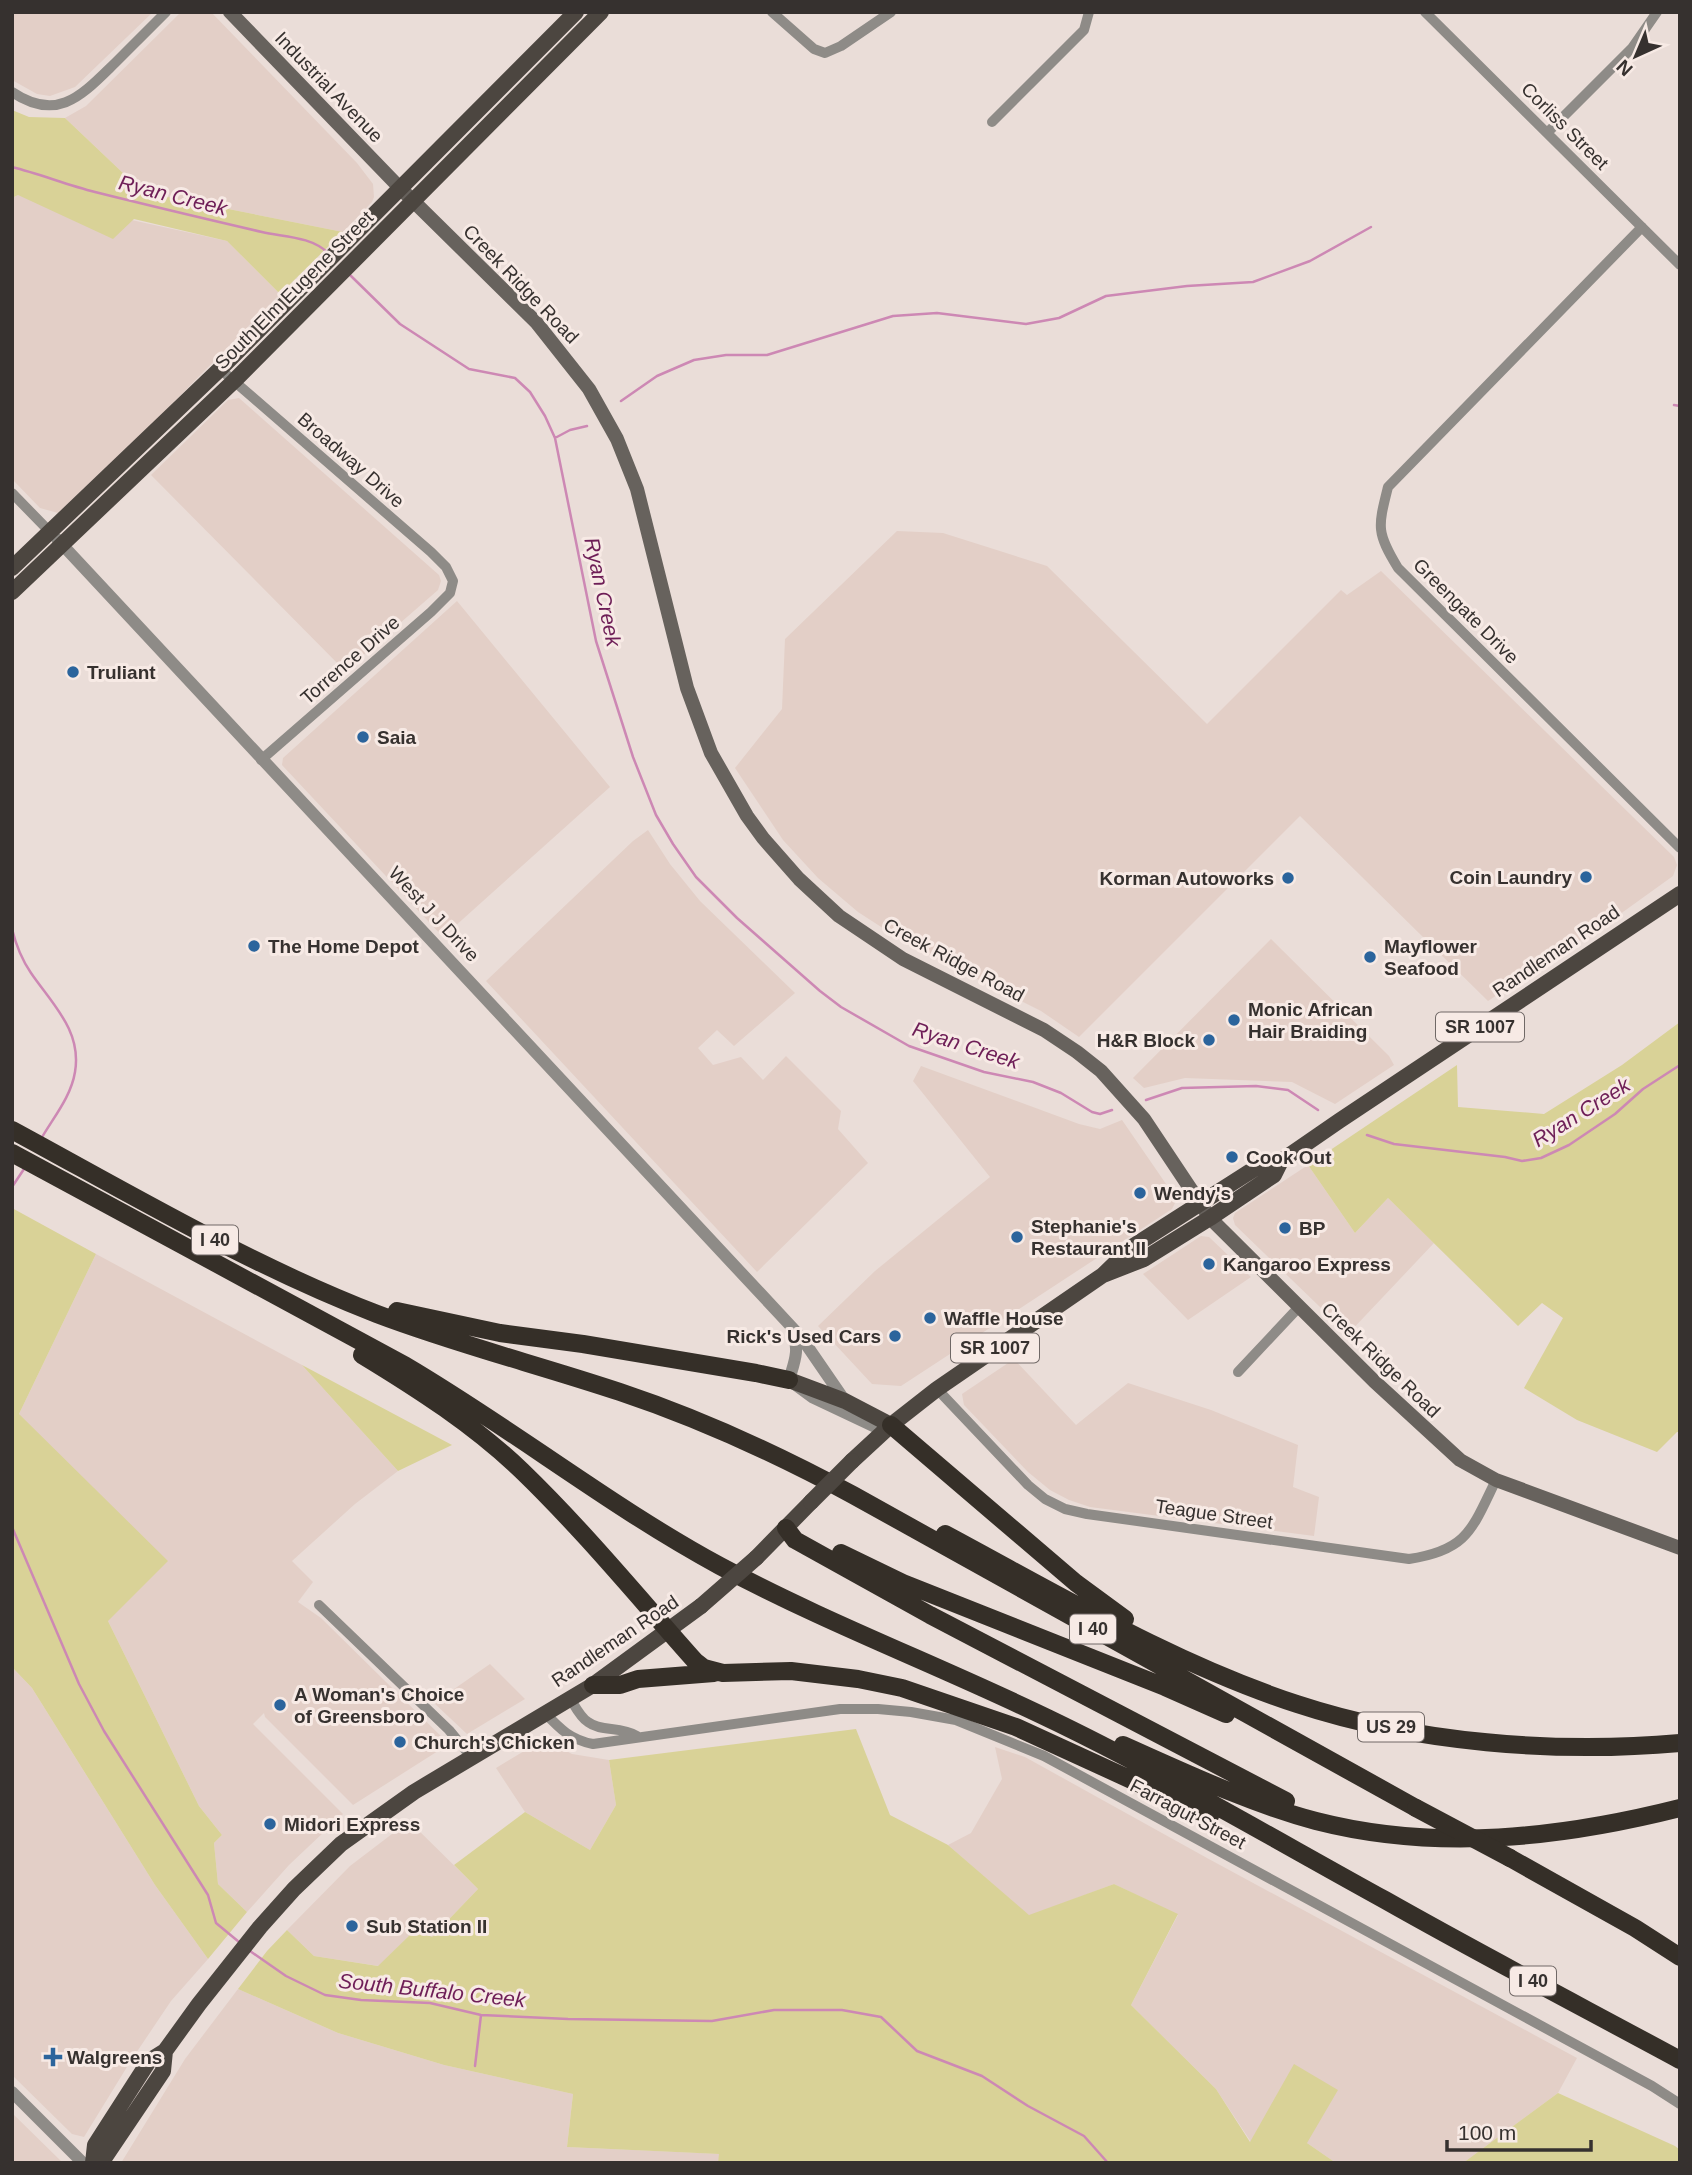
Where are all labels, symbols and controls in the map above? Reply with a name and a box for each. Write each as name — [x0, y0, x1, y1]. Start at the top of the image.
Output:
north arrow — [1601, 21, 1671, 91]
street label: Industrial Avenue — [271, 27, 387, 147]
text: N — [1612, 56, 1637, 80]
street label: Corliss Street — [1517, 78, 1613, 174]
water label: Ryan Creek — [116, 170, 231, 220]
street label: South Elm Eugene Street — [211, 206, 378, 373]
street label: Creek Ridge Road — [459, 220, 583, 348]
street label: Broadway Drive — [294, 408, 408, 512]
water label: Ryan Creek — [580, 535, 626, 650]
street label: Greengate Drive — [1409, 554, 1523, 668]
street label: Torrence Drive — [296, 612, 404, 708]
place label: Truliant — [87, 662, 156, 683]
marker: Truliant — [65, 664, 81, 680]
place label: Saia — [377, 727, 417, 748]
marker: Saia — [355, 729, 371, 745]
street label: West J J Drive — [385, 862, 483, 966]
place label: Coin Laundry — [1450, 867, 1572, 888]
place label: Korman Autoworks — [1099, 868, 1274, 889]
marker: Coin Laundry — [1578, 869, 1594, 885]
marker: Korman Autoworks — [1280, 870, 1296, 886]
street label: Randleman Road — [1489, 901, 1623, 1001]
street label: Creek Ridge Road — [880, 914, 1028, 1006]
place label: The Home Depot — [268, 936, 420, 957]
place label: Mayflower Seafood — [1384, 936, 1478, 979]
marker: The Home Depot — [246, 938, 262, 954]
marker: Mayflower Seafood — [1362, 949, 1378, 965]
place label: Monic African Hair Braiding — [1248, 999, 1373, 1042]
marker: Monic African Hair Braiding — [1226, 1012, 1242, 1028]
road number: SR 1007 — [1436, 1012, 1524, 1042]
water label: Ryan Creek — [910, 1017, 1024, 1074]
place label: H&R Block — [1097, 1030, 1195, 1051]
marker: H&R Block — [1201, 1032, 1217, 1048]
water label: Ryan Creek — [1528, 1072, 1635, 1151]
place label: Cook Out — [1246, 1147, 1332, 1168]
marker: Cook Out — [1224, 1149, 1240, 1165]
place label: Wendy's — [1154, 1183, 1231, 1204]
marker: Wendy's — [1132, 1185, 1148, 1201]
place label: Stephanie's Restaurant II — [1031, 1216, 1146, 1259]
place label: BP — [1299, 1218, 1326, 1239]
marker: BP — [1277, 1220, 1293, 1236]
road number: I 40 — [192, 1226, 238, 1254]
marker: Stephanie's Restaurant II — [1009, 1229, 1025, 1245]
place label: Kangaroo Express — [1223, 1254, 1391, 1275]
marker: Kangaroo Express — [1201, 1256, 1217, 1272]
street label: Creek Ridge Road — [1317, 1298, 1445, 1422]
place label: Waffle House — [944, 1308, 1064, 1329]
marker: Waffle House — [922, 1310, 938, 1326]
place label: Rick's Used Cars — [727, 1326, 881, 1347]
marker: Rick's Used Cars — [887, 1328, 903, 1344]
road number: SR 1007 — [951, 1334, 1039, 1363]
street label: Teague Street — [1154, 1495, 1275, 1533]
street label: Randleman Road — [548, 1591, 682, 1691]
road number: I 40 — [1070, 1614, 1116, 1644]
place label: A Woman's Choice of Greensboro — [294, 1684, 464, 1727]
marker: A Woman's Choice of Greensboro — [272, 1697, 288, 1713]
road number: US 29 — [1358, 1712, 1424, 1742]
place label: Church's Chicken — [414, 1732, 575, 1753]
marker: Church's Chicken — [392, 1734, 408, 1750]
street label: Farragut Street — [1127, 1775, 1250, 1854]
place label: Midori Express — [284, 1814, 420, 1835]
marker: Midori Express — [262, 1816, 278, 1832]
place label: Sub Station II — [366, 1916, 487, 1937]
marker: Sub Station II — [344, 1918, 360, 1934]
road number: I 40 — [1510, 1966, 1556, 1996]
water label: South Buffalo Creek — [337, 1969, 528, 2011]
place label: Walgreens — [67, 2047, 162, 2068]
marker: Walgreens — [45, 2049, 61, 2065]
scale bar — [1447, 2108, 1590, 2152]
text: 100 m — [1458, 2121, 1516, 2144]

